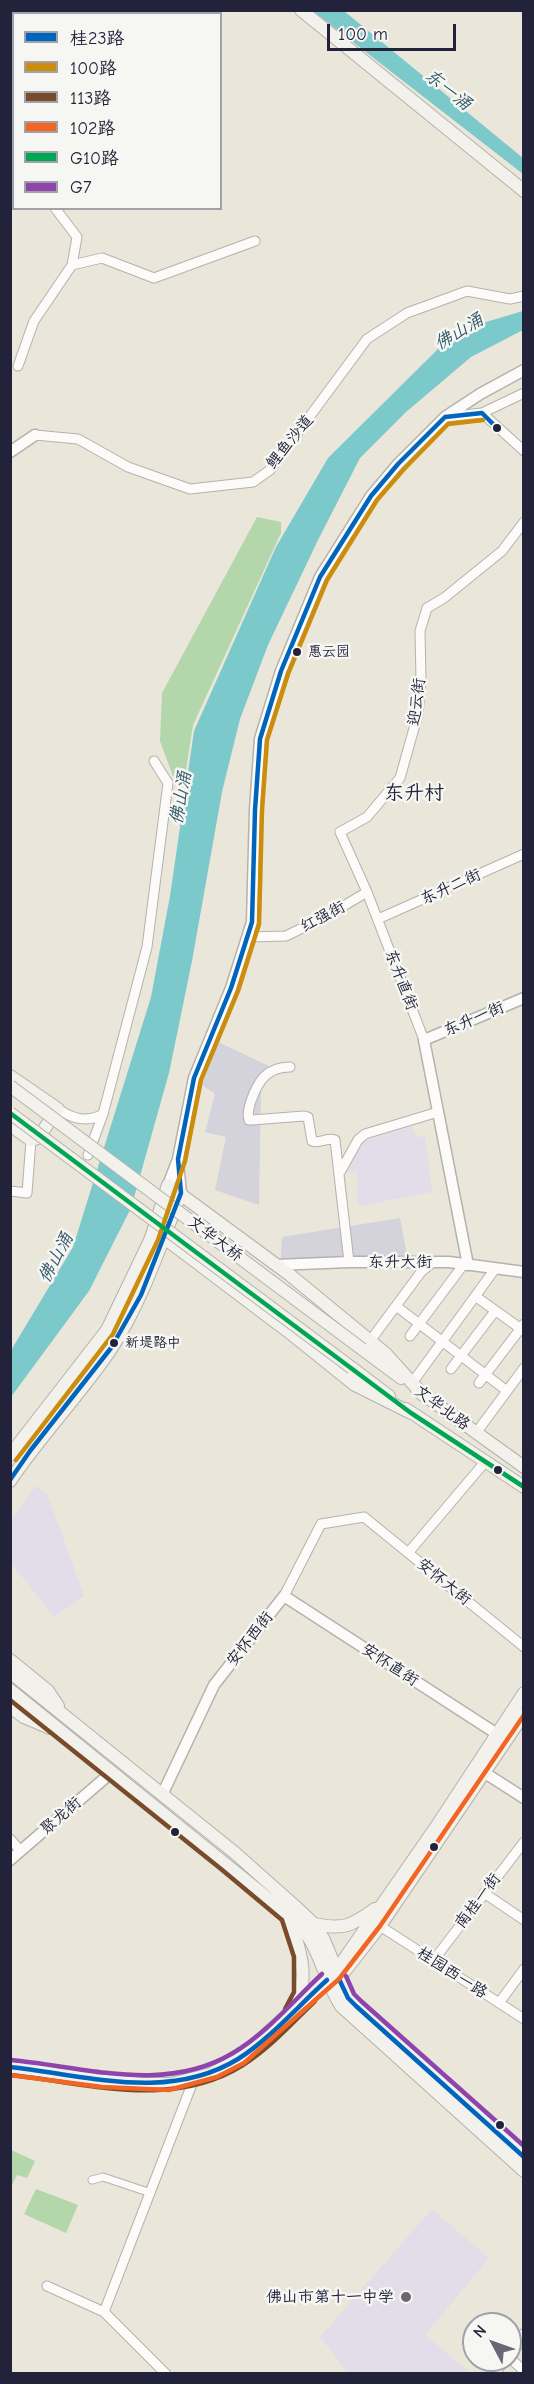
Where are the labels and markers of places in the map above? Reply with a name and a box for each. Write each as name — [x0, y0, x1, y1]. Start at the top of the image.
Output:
unlabelled marker — [491, 422, 503, 434]
place label: 惠云园 — [308, 644, 350, 660]
marker: 惠云园 — [291, 646, 303, 658]
place label: 新堤路中 — [125, 1335, 181, 1351]
marker: 新堤路中 — [108, 1337, 120, 1349]
unlabelled marker — [492, 1464, 504, 1476]
unlabelled marker — [169, 1826, 181, 1838]
unlabelled marker — [428, 1841, 440, 1853]
unlabelled marker — [494, 2119, 506, 2131]
place label: 佛山市第十一中学 — [266, 2287, 394, 2307]
marker: 佛山市第十一中学 — [399, 2290, 413, 2304]

